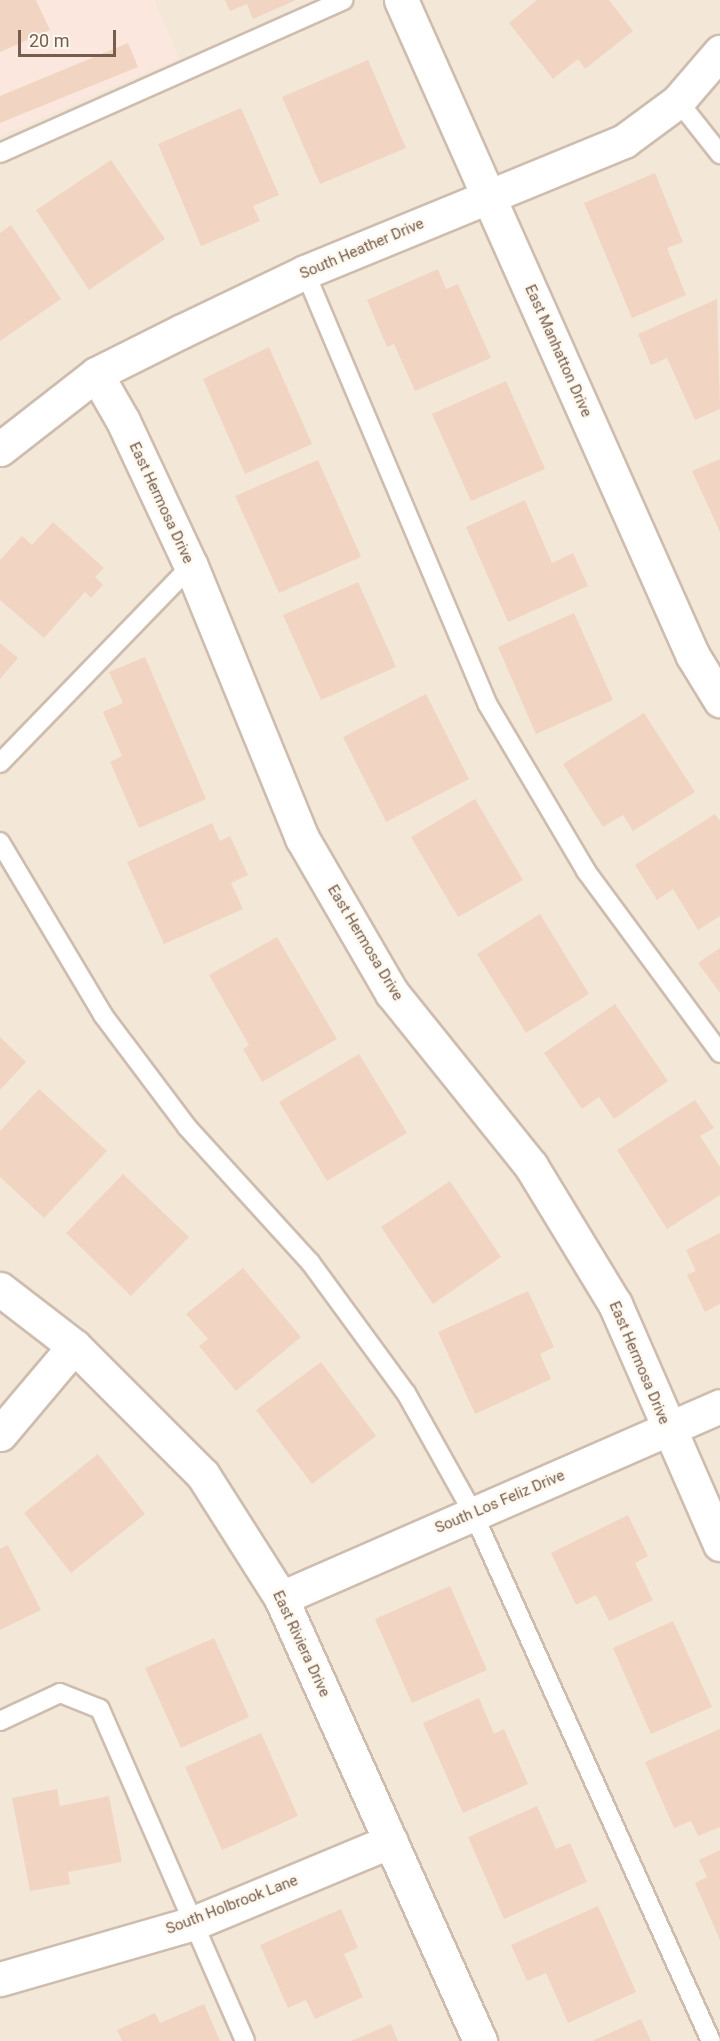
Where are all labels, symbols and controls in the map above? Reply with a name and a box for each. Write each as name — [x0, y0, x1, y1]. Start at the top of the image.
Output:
scale bar — [21, 18, 118, 56]
text: 20 m — [29, 30, 69, 51]
street label: South Heather Drive — [297, 215, 427, 283]
street label: East Manhatton Drive — [521, 282, 595, 420]
street label: East Hermosa Drive — [125, 439, 197, 567]
street label: East Hermosa Drive — [323, 882, 407, 1004]
street label: East Hermosa Drive — [605, 1299, 673, 1427]
street label: South Los Feliz Drive — [433, 1467, 567, 1537]
street label: East Riviera Drive — [269, 1588, 333, 1700]
street label: South Holbrook Lane — [164, 1872, 300, 1938]

